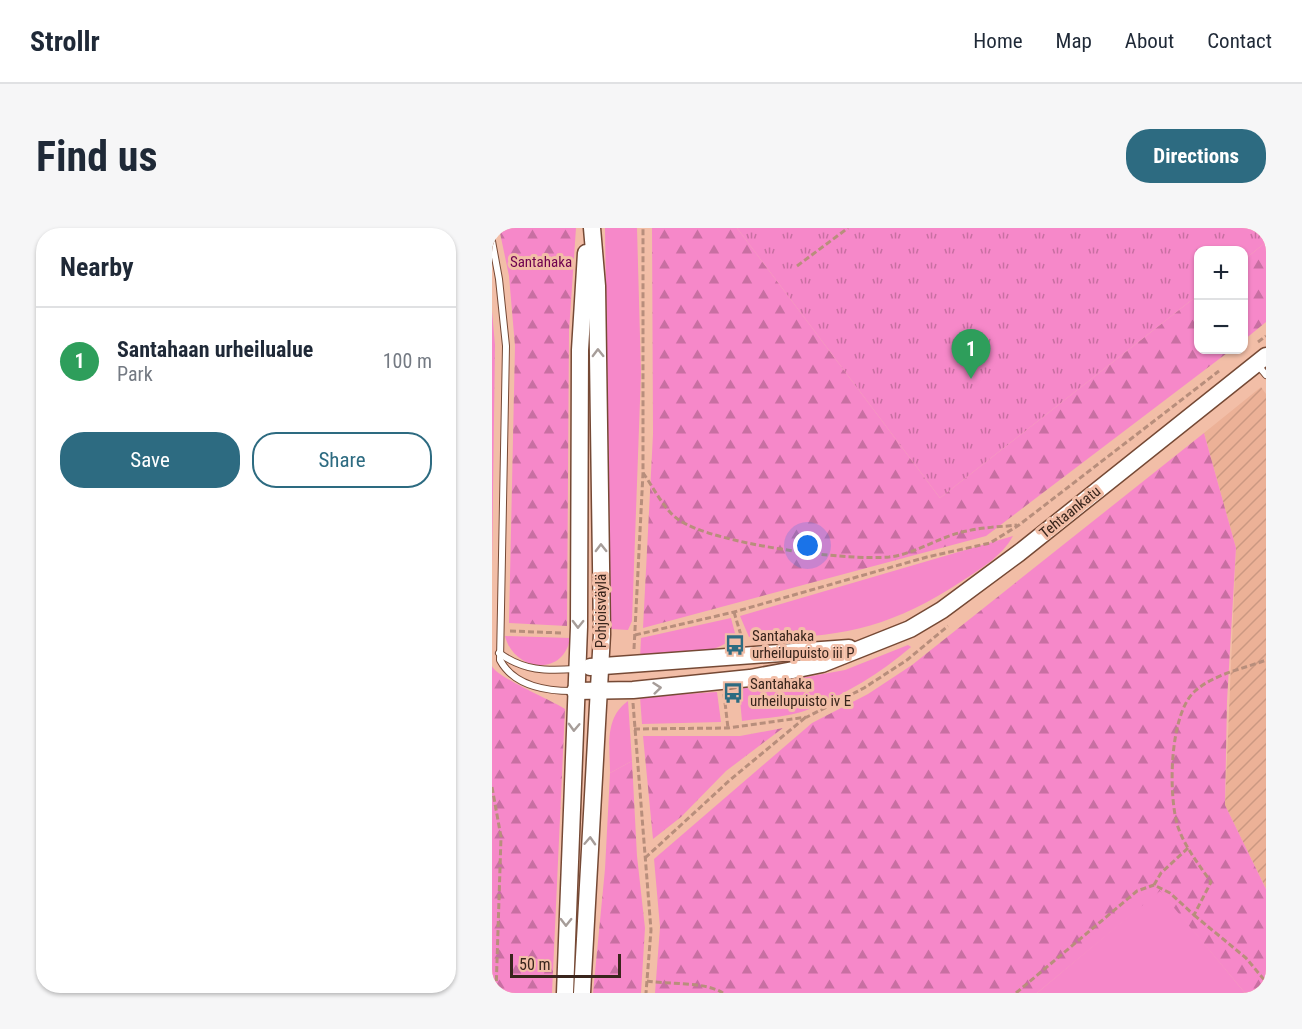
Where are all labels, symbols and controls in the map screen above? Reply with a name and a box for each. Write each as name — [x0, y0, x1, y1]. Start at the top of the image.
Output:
text: Strollr — [30, 25, 100, 58]
text: Home — [973, 29, 1023, 53]
text: Map — [1056, 29, 1092, 53]
text: About — [1125, 29, 1174, 53]
text: Contact — [1207, 29, 1272, 53]
button: Directions — [1126, 129, 1266, 183]
text: Find us — [36, 132, 157, 181]
map controls — [1194, 246, 1248, 354]
button: + — [1194, 246, 1248, 300]
text: Nearby — [60, 252, 134, 282]
park label: Santahaka — [510, 253, 572, 271]
button: − — [1194, 300, 1248, 354]
pin: 1 — [952, 330, 990, 379]
text: Santahaan urheilualue — [117, 337, 313, 362]
text: 1 — [74, 349, 85, 373]
text: 100 m — [383, 349, 432, 373]
one-way arrow — [592, 349, 604, 358]
text: Park — [117, 362, 153, 386]
button: Save — [60, 432, 240, 488]
button: Share — [252, 432, 432, 488]
street label: Tehtaankatu — [1036, 482, 1104, 542]
your location — [793, 531, 822, 560]
one-way arrow — [595, 544, 607, 553]
street label: Pohjoisväylä — [592, 574, 610, 648]
one-way arrow — [572, 619, 585, 628]
place label: Santahaka urheilupuisto iii P — [752, 627, 855, 662]
bus stop icon: Santahaka urheilupuisto iii P — [723, 633, 747, 657]
place label: Santahaka urheilupuisto iv E — [750, 675, 851, 710]
bus stop icon: Santahaka urheilupuisto iv E — [721, 681, 745, 705]
one-way arrow — [653, 682, 662, 695]
one-way arrow — [567, 722, 580, 731]
one-way arrow — [584, 836, 597, 845]
one-way arrow — [560, 917, 573, 926]
scale bar — [510, 951, 621, 978]
text: 50 m — [519, 955, 551, 974]

